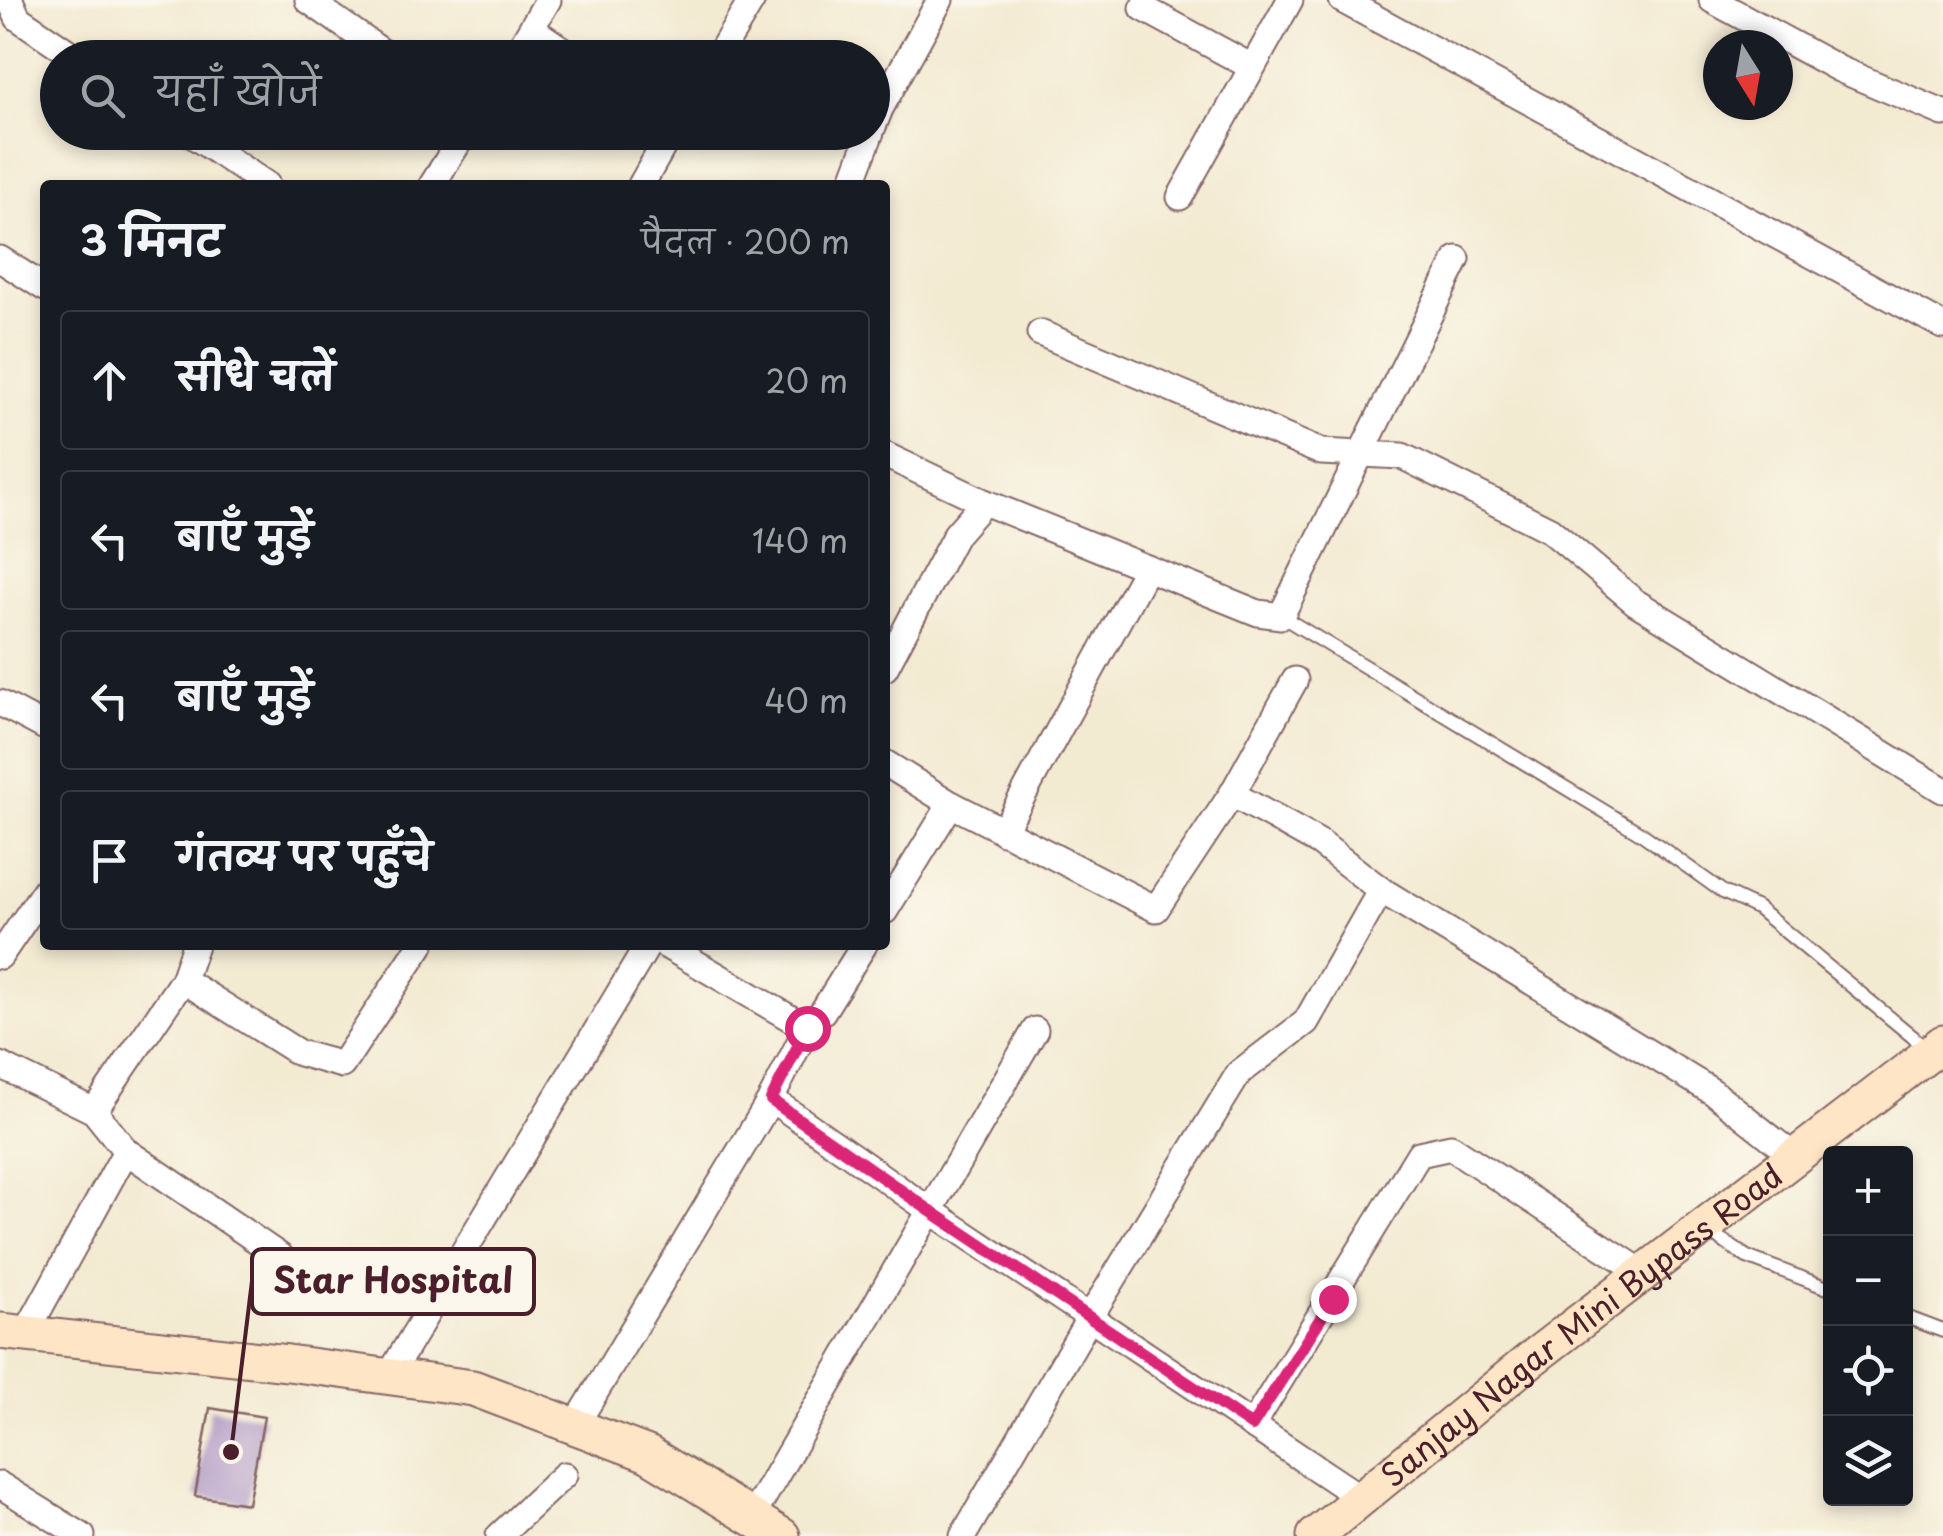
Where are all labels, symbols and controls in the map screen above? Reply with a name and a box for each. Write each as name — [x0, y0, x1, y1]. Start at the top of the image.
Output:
north arrow — [1703, 30, 1793, 120]
search box — [40, 40, 890, 150]
text: यहाँ खोजें — [155, 61, 321, 118]
icon: search — [75, 68, 130, 123]
text: 3 मिनट — [80, 207, 223, 270]
text: पैदल · 200 m — [641, 217, 850, 265]
text: सीधे चलें — [177, 346, 335, 403]
icon: ahead — [82, 353, 137, 408]
text: 20 m — [766, 356, 848, 404]
text: बाएँ मुड़ें — [177, 506, 313, 563]
icon: left — [82, 513, 137, 568]
text: 140 m — [752, 516, 848, 564]
text: बाएँ मुड़ें — [177, 666, 313, 723]
icon: left — [82, 673, 137, 728]
text: 40 m — [764, 676, 848, 724]
text: गंतव्य पर पहुँचे — [177, 826, 432, 883]
icon: arrive — [82, 833, 137, 888]
route start — [785, 1006, 831, 1052]
map controls — [1823, 1146, 1913, 1506]
button: + — [1823, 1146, 1913, 1236]
street label: Sanjay Nagar Mini Bypass Road — [1370, 1151, 1792, 1497]
button: − — [1823, 1236, 1913, 1326]
callout: Star Hospital — [252, 1249, 534, 1314]
text: Star Hospital — [273, 1252, 513, 1305]
route end — [1311, 1277, 1357, 1323]
button: locate — [1823, 1326, 1913, 1416]
button: layers — [1823, 1416, 1913, 1506]

